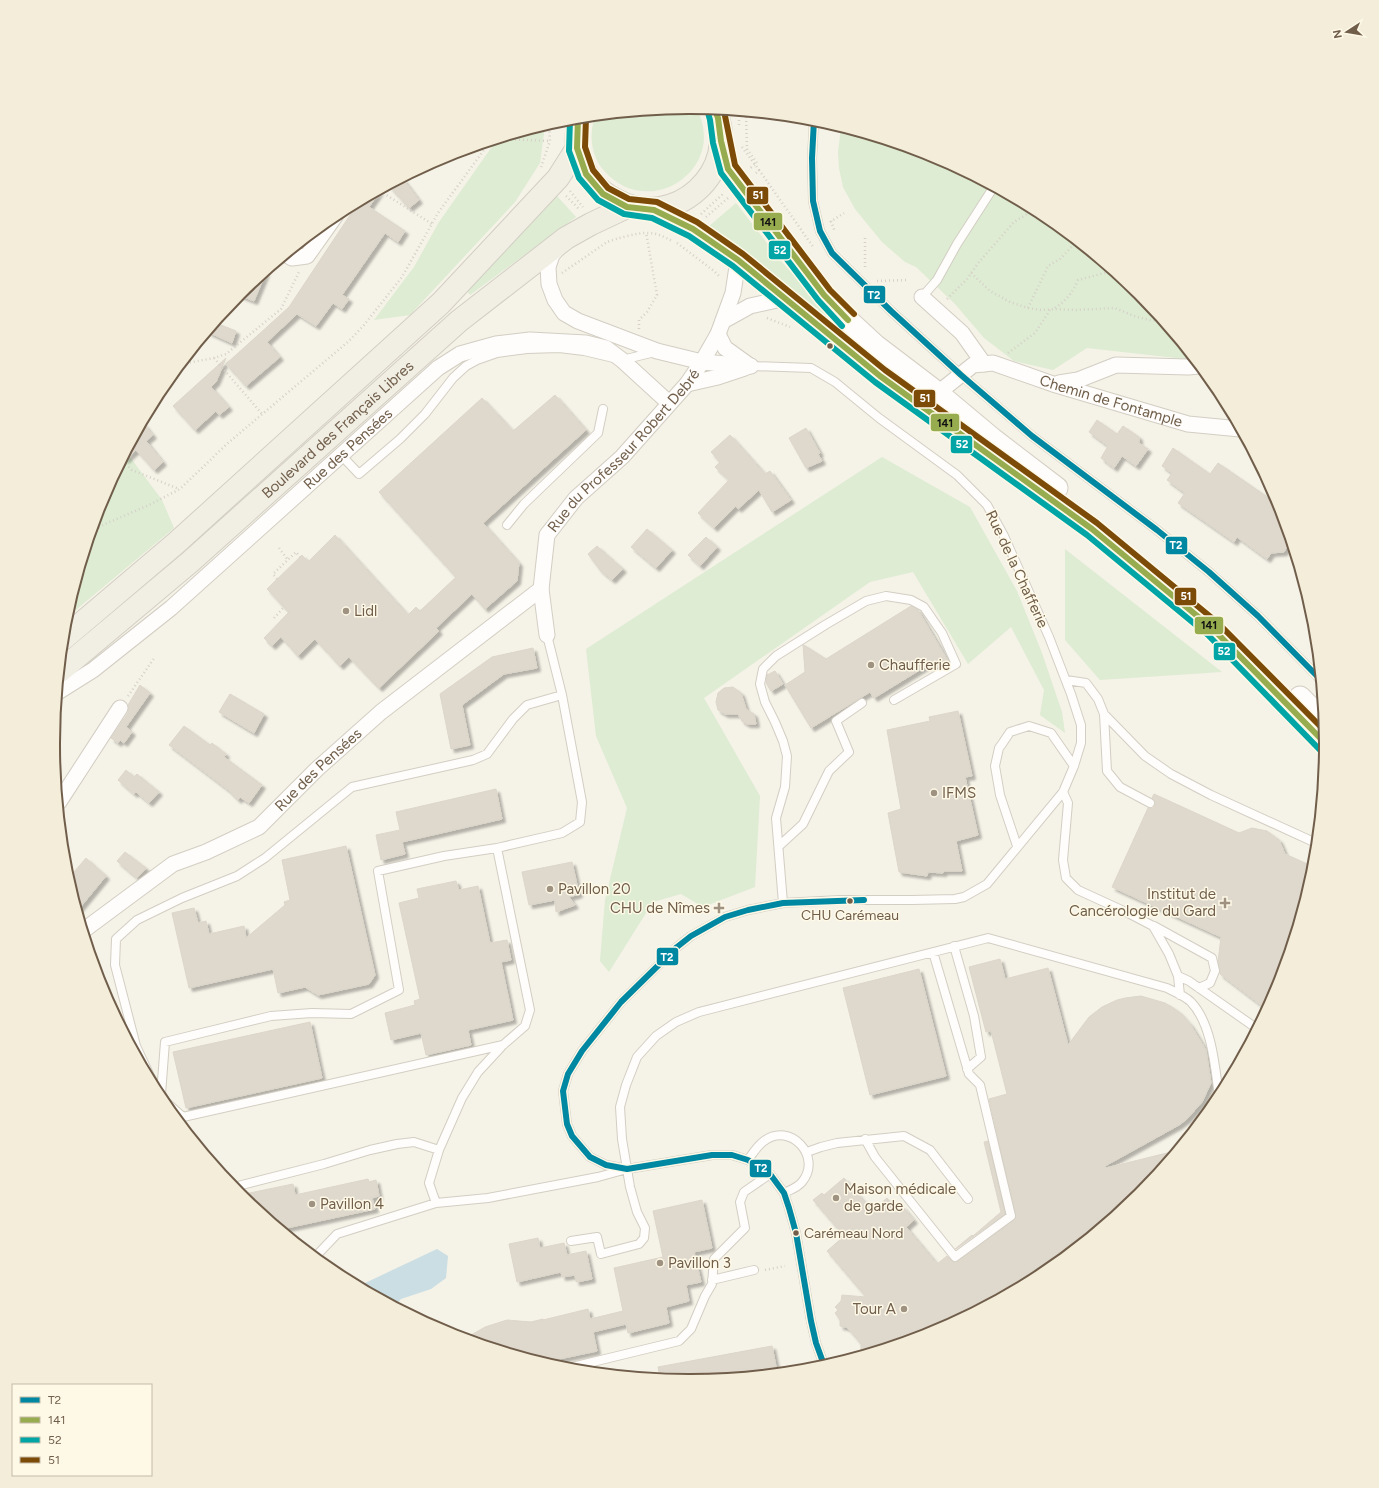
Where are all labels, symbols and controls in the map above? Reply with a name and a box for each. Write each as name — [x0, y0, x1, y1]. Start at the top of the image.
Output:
north arrow — [1327, 12, 1367, 52]
text: N — [1330, 28, 1345, 39]
line badge: 51 — [746, 186, 769, 205]
text: 51 — [752, 189, 764, 202]
line badge: 141 — [753, 212, 783, 231]
text: 141 — [760, 216, 776, 229]
line badge: 52 — [768, 240, 791, 260]
text: 52 — [774, 244, 786, 257]
line badge: T2 — [863, 285, 886, 304]
text: T2 — [868, 289, 880, 302]
unlabelled marker — [825, 341, 835, 351]
street label: Boulevard des Français Libres — [258, 357, 417, 502]
street label: Rue du Professeur Robert Debré — [544, 366, 703, 536]
street label: Chemin de Fontample — [1037, 371, 1185, 431]
line badge: 51 — [913, 389, 936, 408]
text: 51 — [919, 392, 931, 405]
street label: Rue des Pensées — [300, 404, 396, 493]
line badge: 141 — [930, 413, 960, 432]
text: 141 — [937, 417, 953, 430]
line badge: 52 — [950, 435, 973, 454]
text: 52 — [956, 438, 968, 451]
street label: Rue de la Chafferie — [982, 507, 1052, 631]
line badge: T2 — [1165, 536, 1188, 555]
text: T2 — [1170, 539, 1182, 552]
line badge: 51 — [1174, 587, 1197, 606]
text: 51 — [1180, 590, 1192, 603]
place label: Lidl — [354, 602, 377, 620]
marker: Lidl — [341, 606, 351, 616]
line badge: 141 — [1194, 616, 1224, 635]
text: 141 — [1201, 619, 1217, 632]
line badge: 52 — [1213, 642, 1236, 661]
text: 52 — [1218, 645, 1230, 658]
place label: Chaufferie — [879, 656, 950, 674]
marker: Chaufferie — [866, 660, 876, 670]
street label: Rue des Pensées — [271, 724, 366, 815]
place label: IFMS — [942, 784, 976, 802]
marker: IFMS — [929, 788, 939, 798]
place label: Pavillon 20 — [558, 880, 631, 898]
marker: Pavillon 20 — [545, 884, 555, 894]
place label: Institut de Cancérologie du Gard — [1069, 885, 1216, 920]
marker: CHU Carémeau — [845, 896, 855, 906]
marker: Institut de Cancérologie du Gard — [1219, 897, 1231, 909]
place label: CHU de Nîmes — [610, 899, 710, 917]
marker: CHU de Nîmes — [713, 902, 725, 914]
place label: CHU Carémeau — [801, 907, 899, 924]
line badge: T2 — [656, 947, 679, 966]
text: T2 — [661, 951, 673, 964]
line badge: T2 — [749, 1159, 772, 1178]
text: T2 — [755, 1162, 767, 1175]
place label: Maison médicale de garde — [844, 1180, 956, 1215]
marker: Maison médicale de garde — [831, 1193, 841, 1203]
place label: Pavillon 4 — [320, 1195, 384, 1213]
marker: Pavillon 4 — [307, 1199, 317, 1209]
place label: Carémeau Nord — [804, 1225, 903, 1242]
marker: Carémeau Nord — [791, 1228, 801, 1238]
place label: Pavillon 3 — [668, 1254, 731, 1272]
marker: Pavillon 3 — [655, 1258, 665, 1268]
place label: Tour A — [853, 1300, 896, 1318]
marker: Tour A — [899, 1304, 909, 1314]
legend — [12, 1384, 152, 1476]
text: T2 — [48, 1393, 61, 1407]
text: 141 — [48, 1413, 65, 1427]
text: 52 — [48, 1433, 62, 1447]
text: 51 — [48, 1453, 60, 1467]

